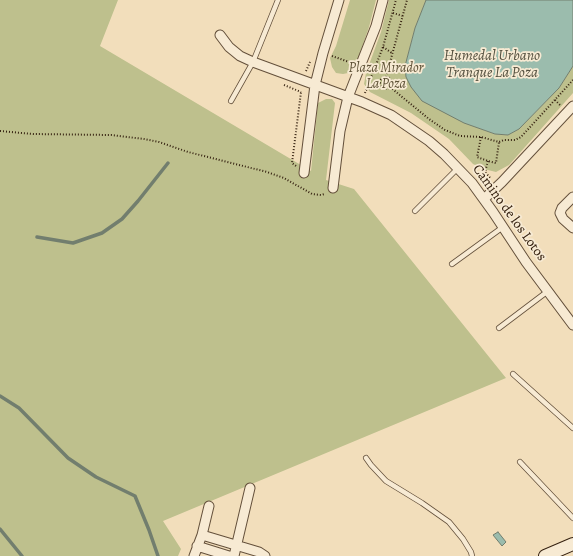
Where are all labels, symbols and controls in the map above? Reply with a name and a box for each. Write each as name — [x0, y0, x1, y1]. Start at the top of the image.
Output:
water label: Humedal Urbano Tranque La Poza — [444, 47, 540, 82]
park label: Plaza Mirador La Poza — [349, 61, 423, 94]
street label: Camino de los Lotos — [468, 162, 550, 264]

